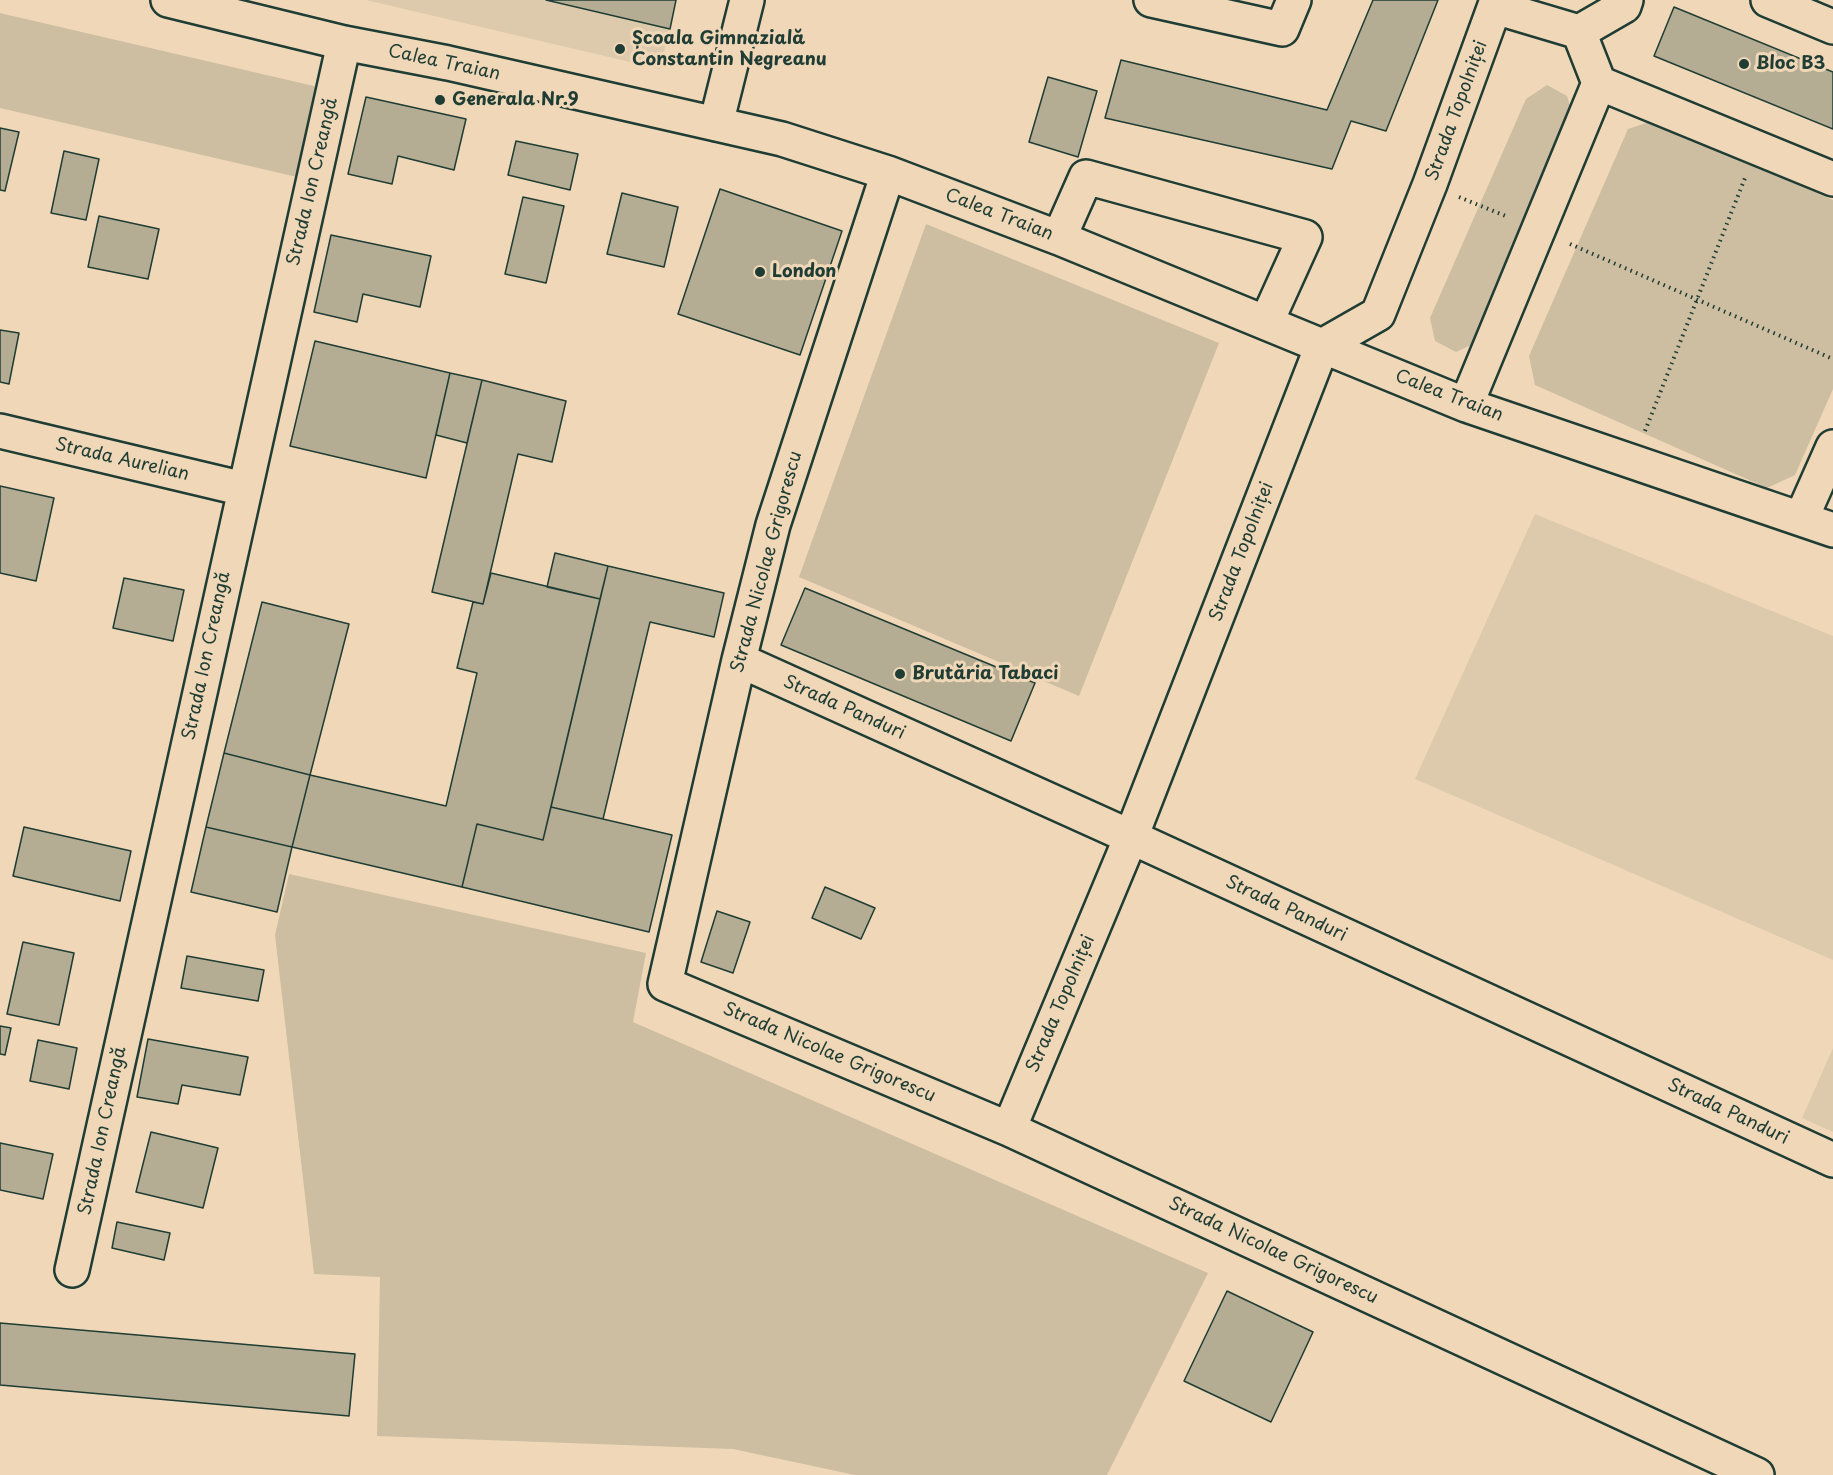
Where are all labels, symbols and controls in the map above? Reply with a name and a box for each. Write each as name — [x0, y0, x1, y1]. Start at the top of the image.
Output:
place label: Școala Gimnazială Constantin Negreanu — [632, 28, 827, 70]
street label: Strada Topolniței — [1422, 38, 1492, 184]
street label: Calea Traian — [386, 41, 502, 85]
marker: Școala Gimnazială Constantin Negreanu — [613, 42, 627, 56]
place label: Bloc B3 — [1756, 53, 1825, 75]
marker: Bloc B3 — [1737, 57, 1751, 71]
place label: Generala Nr.9 — [452, 89, 579, 111]
marker: Generala Nr.9 — [433, 93, 447, 107]
street label: Strada Ion Creangă — [283, 96, 343, 268]
street label: Calea Traian — [942, 184, 1056, 246]
place label: London — [772, 261, 836, 283]
marker: London — [753, 265, 767, 279]
street label: Calea Traian — [1392, 365, 1506, 427]
street label: Strada Aurelian — [53, 434, 191, 486]
street label: Strada Nicolae Grigorescu — [727, 449, 807, 675]
street label: Strada Topolniței — [1205, 479, 1279, 625]
street label: Strada Ion Creangă — [179, 570, 235, 742]
place label: Brutăria Tabaci — [912, 663, 1058, 685]
marker: Brutăria Tabaci — [893, 667, 907, 681]
street label: Strada Panduri — [780, 671, 908, 745]
street label: Strada Panduri — [1222, 871, 1350, 947]
street label: Strada Topolniței — [1022, 932, 1100, 1076]
street label: Strada Nicolae Grigorescu — [720, 998, 938, 1108]
street label: Strada Ion Creangă — [75, 1045, 131, 1217]
street label: Strada Panduri — [1664, 1074, 1792, 1150]
street label: Strada Nicolae Grigorescu — [1165, 1193, 1381, 1309]

